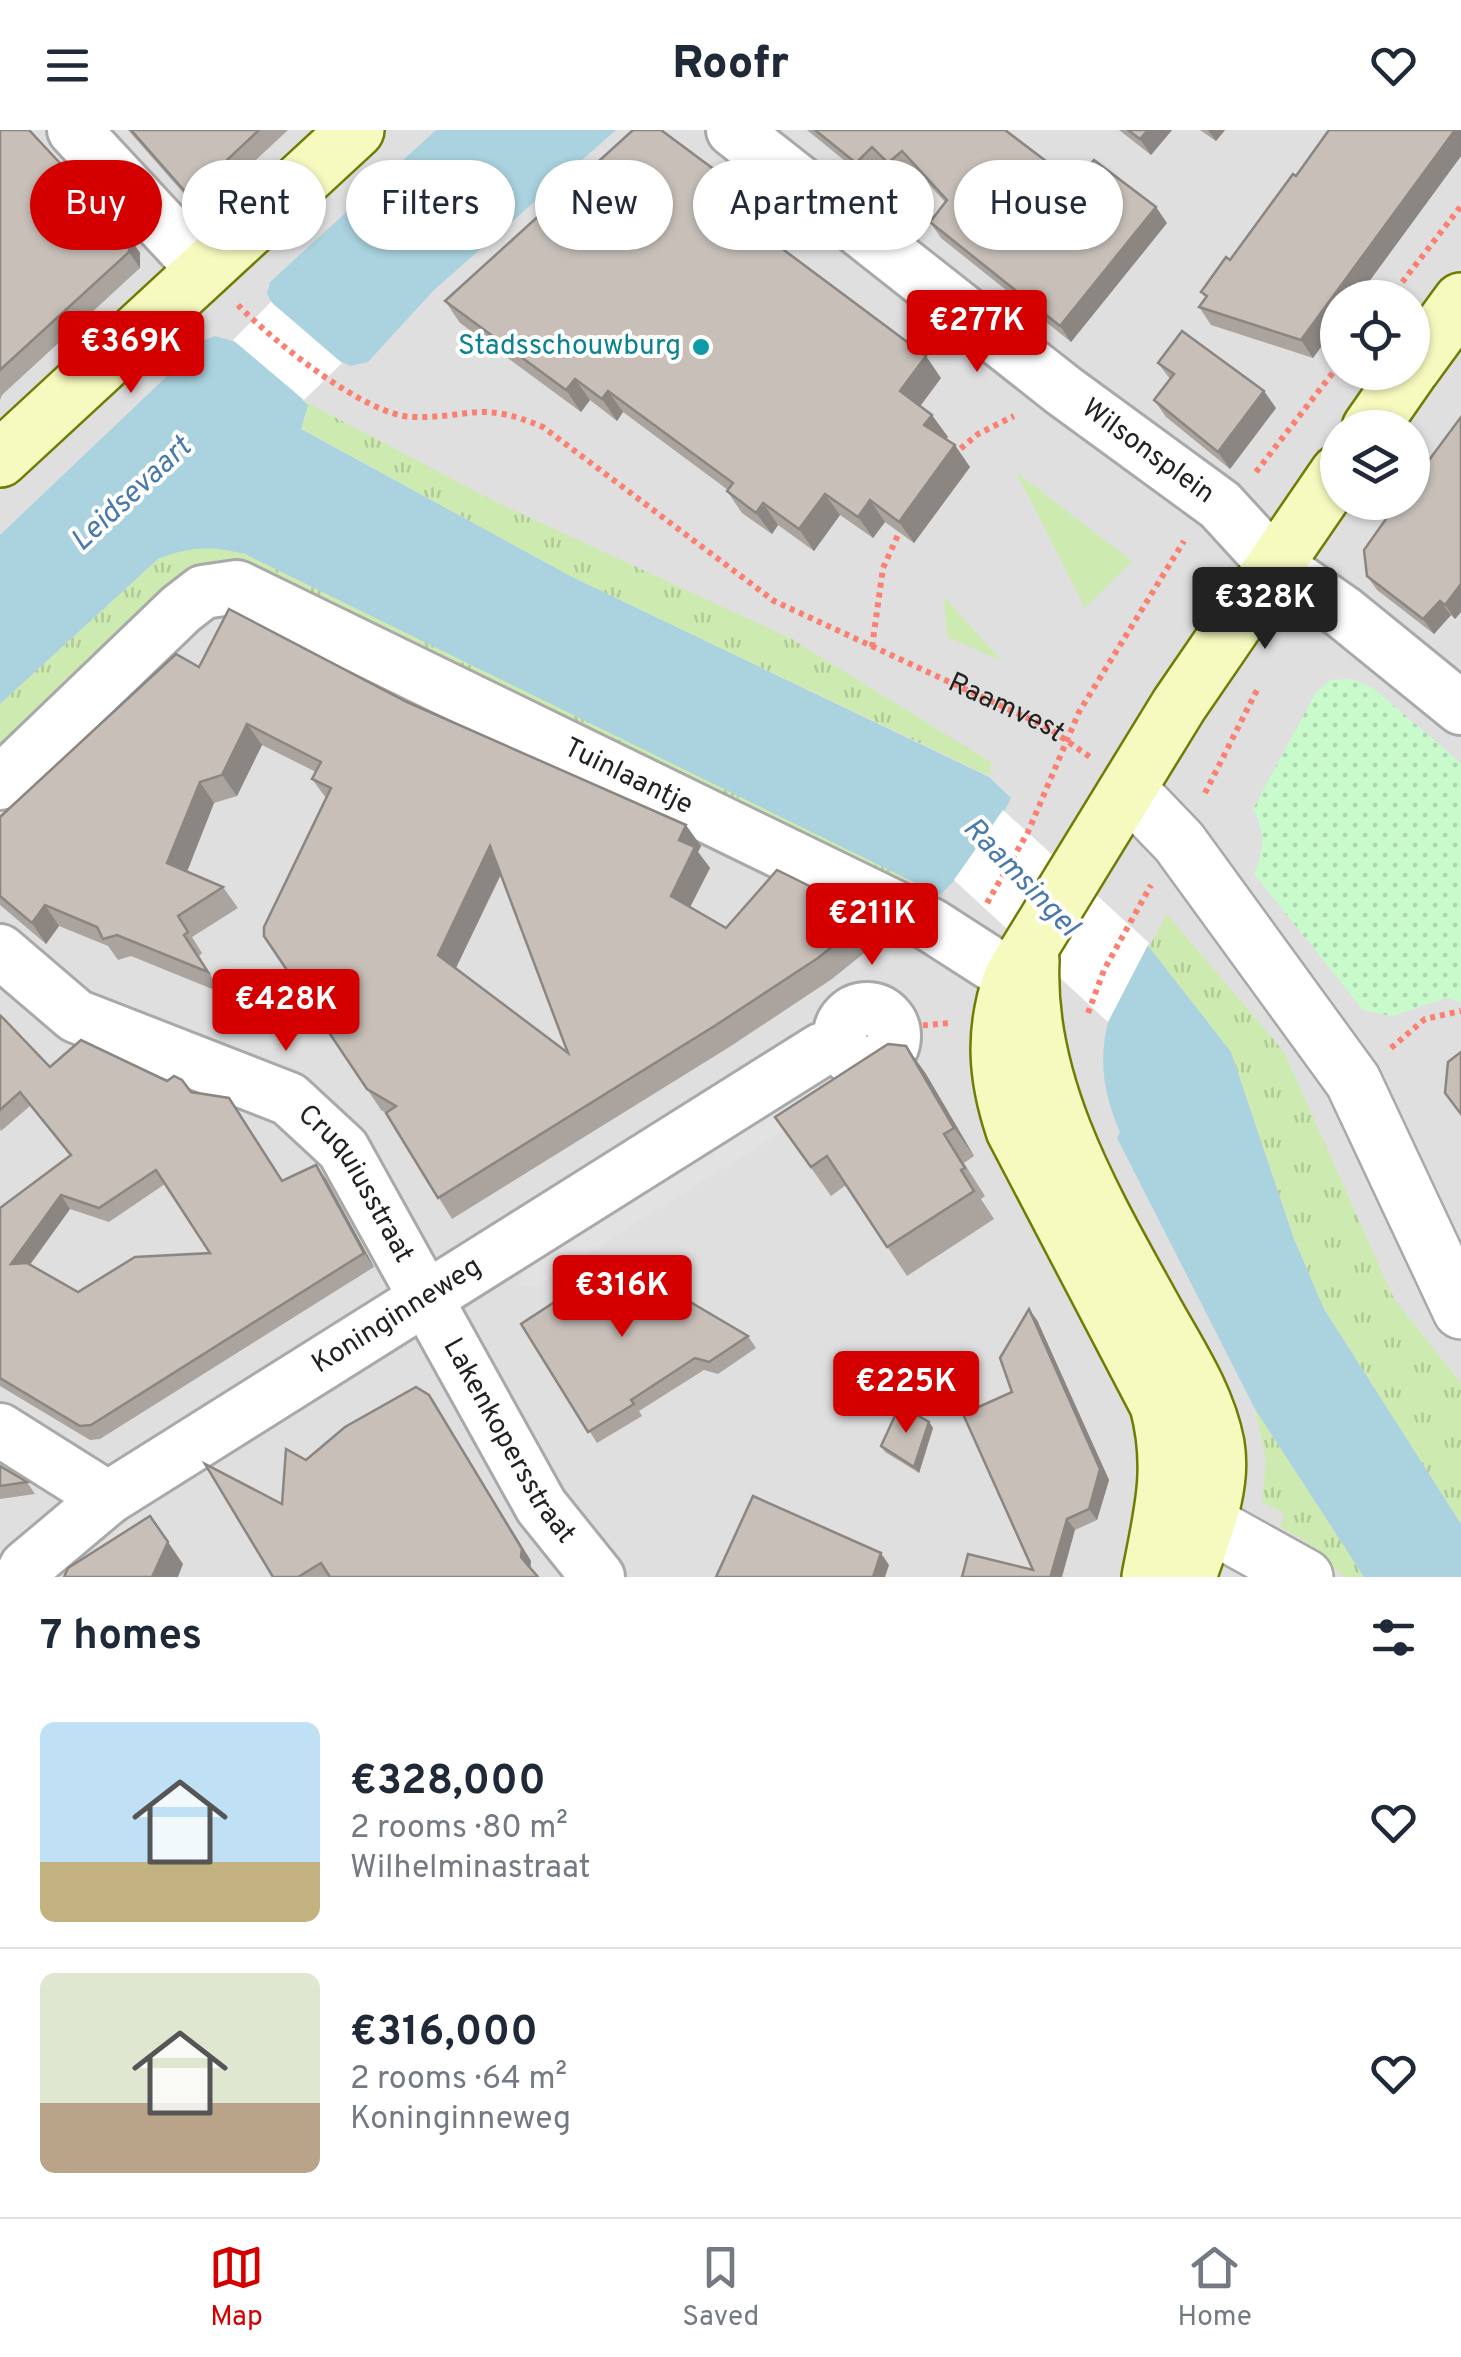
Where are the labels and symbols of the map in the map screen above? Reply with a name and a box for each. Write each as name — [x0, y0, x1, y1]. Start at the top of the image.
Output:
pin: €277K — [907, 290, 1047, 375]
pin: €369K — [61, 311, 201, 396]
place label: Stadsschouwburg — [458, 329, 681, 365]
marker: Stadsschouwburg — [690, 336, 712, 358]
street label: Wilsonsplein — [1074, 391, 1221, 513]
water label: Leidsevaart — [64, 429, 201, 560]
pin: €328K — [1195, 567, 1335, 652]
street label: Raamvest — [942, 666, 1071, 752]
street label: Tuinlaantje — [557, 731, 698, 824]
water label: Raamsingel — [954, 811, 1087, 946]
pin: €211K — [802, 883, 942, 968]
pin: €428K — [216, 969, 356, 1054]
street label: Cruquiusstraat — [289, 1097, 421, 1270]
street label: Koninginneweg — [306, 1250, 489, 1383]
pin: €316K — [552, 1255, 692, 1340]
street label: Lakenkopersstraat — [434, 1332, 583, 1552]
pin: €225K — [836, 1351, 976, 1436]

